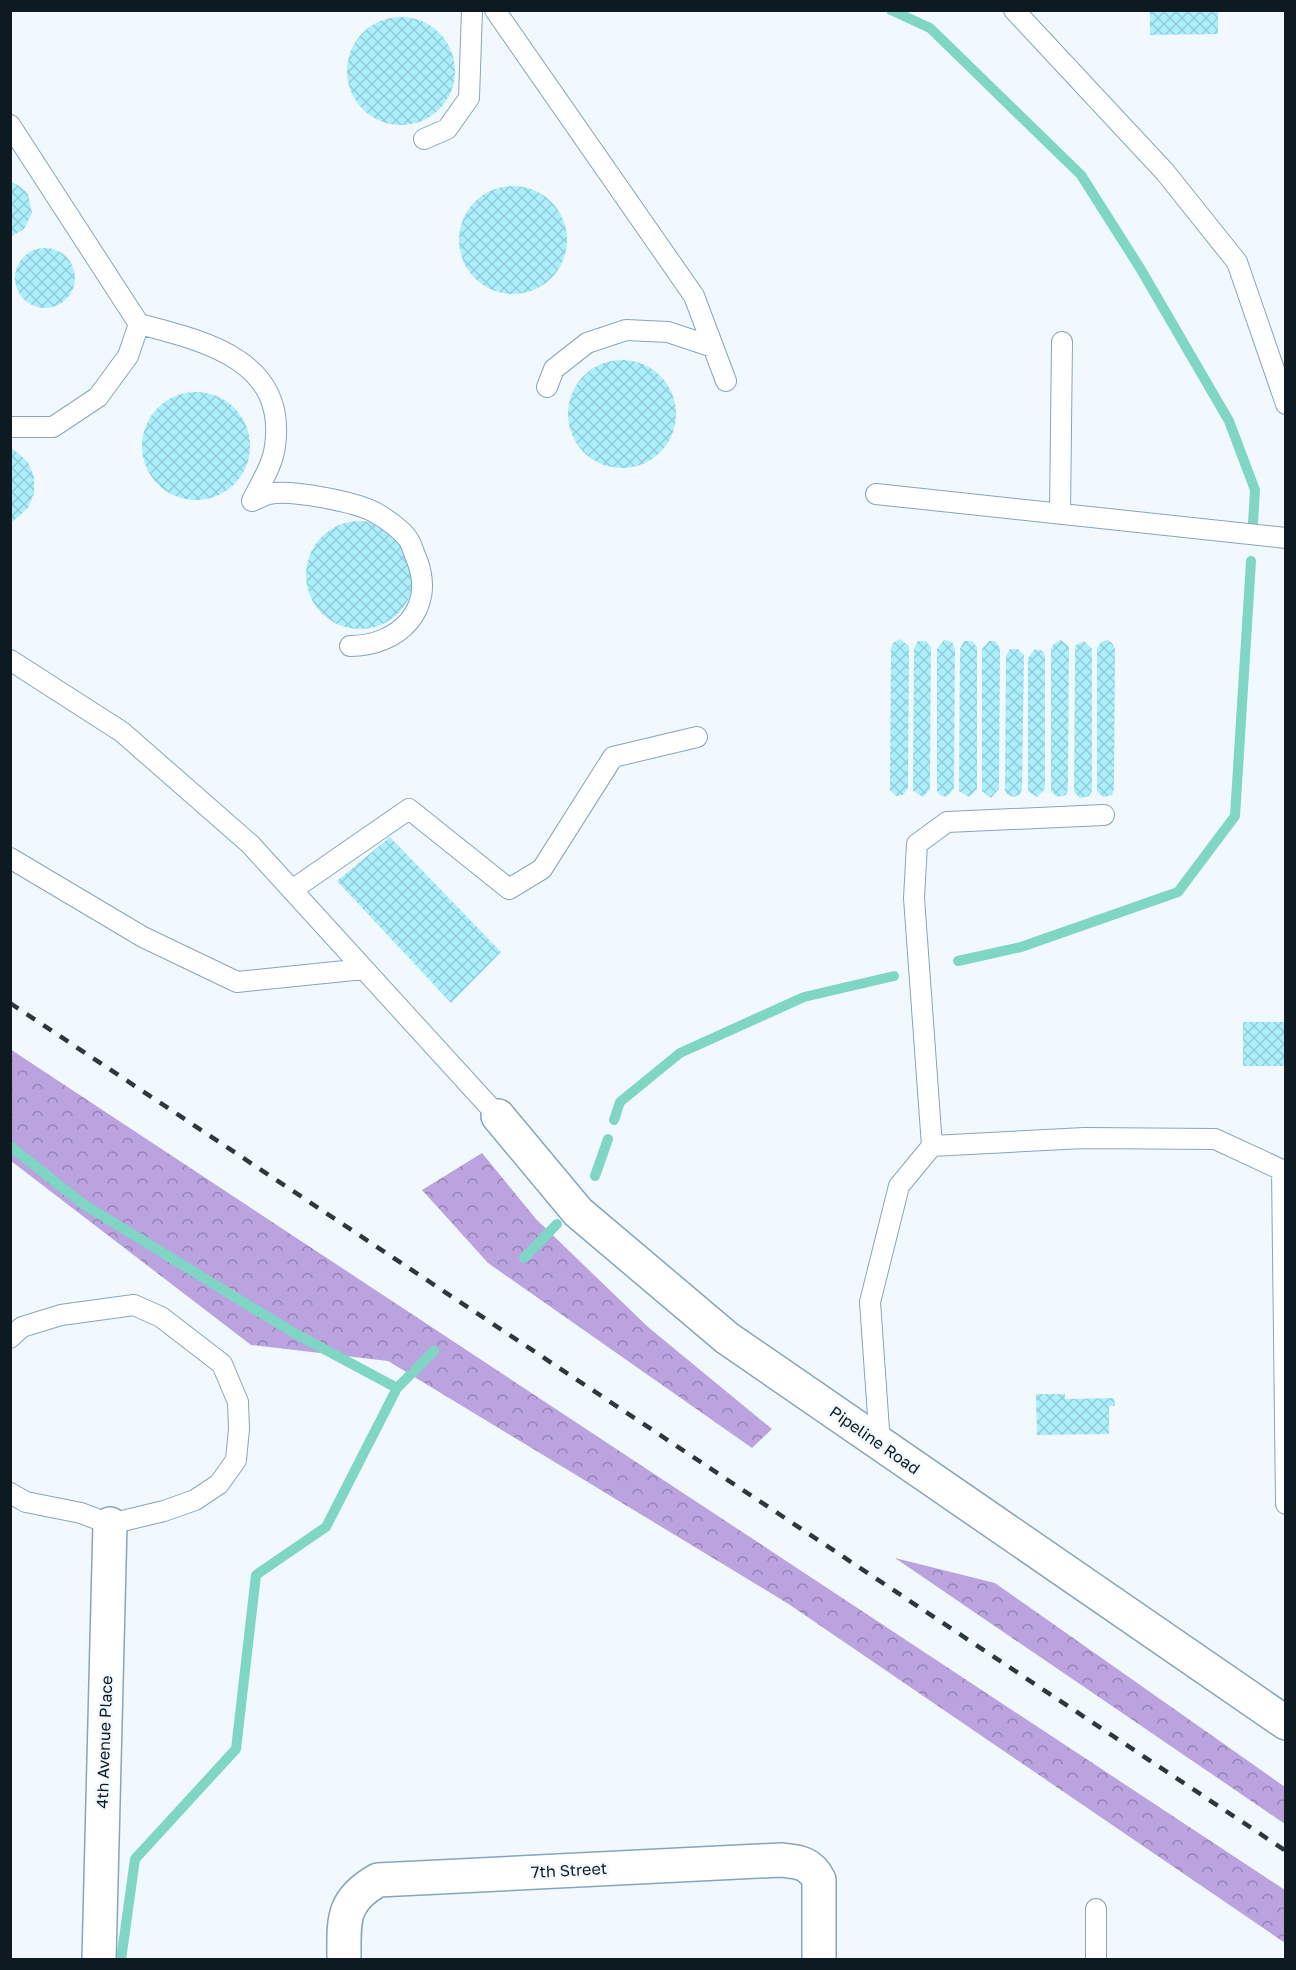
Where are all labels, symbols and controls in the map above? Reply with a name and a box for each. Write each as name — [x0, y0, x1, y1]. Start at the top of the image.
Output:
street label: Pipeline Road — [826, 1402, 924, 1478]
street label: 4th Avenue Place — [92, 1675, 116, 1809]
street label: 7th Street — [530, 1858, 608, 1882]

